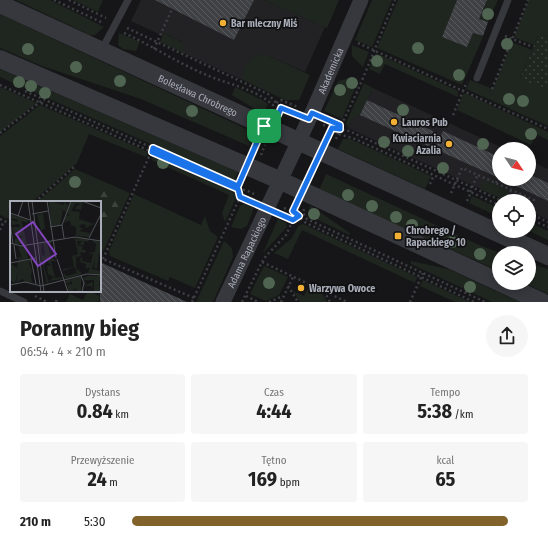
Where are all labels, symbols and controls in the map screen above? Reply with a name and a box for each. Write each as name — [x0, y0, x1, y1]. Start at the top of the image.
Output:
marker: Bar mleczny Miś — [218, 18, 228, 28]
place label: Bar mleczny Miś — [231, 18, 298, 30]
street label: Akademicka — [316, 46, 347, 96]
street label: Bolesława Chrobrego — [156, 73, 239, 119]
pin — [247, 109, 281, 143]
icon: arrive — [253, 115, 275, 137]
marker: Lauros Pub — [389, 117, 399, 127]
place label: Lauros Pub — [402, 117, 448, 129]
place label: Kwiaciarnia Azalia — [392, 133, 441, 157]
marker: Kwiaciarnia Azalia — [444, 139, 454, 149]
north arrow — [492, 142, 536, 186]
map controls — [492, 142, 536, 290]
button: locate — [492, 194, 536, 238]
inset map — [10, 201, 101, 292]
street label: Adama Rapackiego — [225, 215, 269, 290]
place label: Chrobrego / Rapackiego 10 — [406, 225, 466, 249]
marker: Chrobrego / Rapackiego 10 — [393, 231, 403, 241]
button: layers — [492, 246, 536, 290]
marker: Warzywa Owoce — [296, 283, 306, 293]
place label: Warzywa Owoce — [309, 283, 375, 295]
text: Poranny bieg — [20, 315, 139, 342]
button: share — [486, 315, 528, 357]
text: 06:54 · 4 × 210 m — [20, 344, 106, 359]
text: Dystans — [85, 386, 120, 399]
text: Czas — [264, 386, 284, 399]
text: Tempo — [430, 386, 460, 399]
text: 0.84 — [76, 399, 113, 423]
text: 4:44 — [256, 399, 292, 423]
text: 5:38 — [417, 399, 452, 423]
text: km — [113, 408, 129, 421]
text: /km — [452, 408, 473, 421]
text: Przewyższenie — [71, 454, 135, 467]
text: Tętno — [261, 454, 287, 467]
text: kcal — [436, 454, 454, 467]
text: 24 — [88, 467, 107, 491]
text: 169 — [248, 467, 277, 491]
text: 65 — [435, 467, 455, 491]
text: m — [107, 476, 118, 489]
text: bpm — [277, 476, 300, 489]
text: 210 m — [20, 514, 51, 529]
text: 5:30 — [84, 514, 105, 529]

